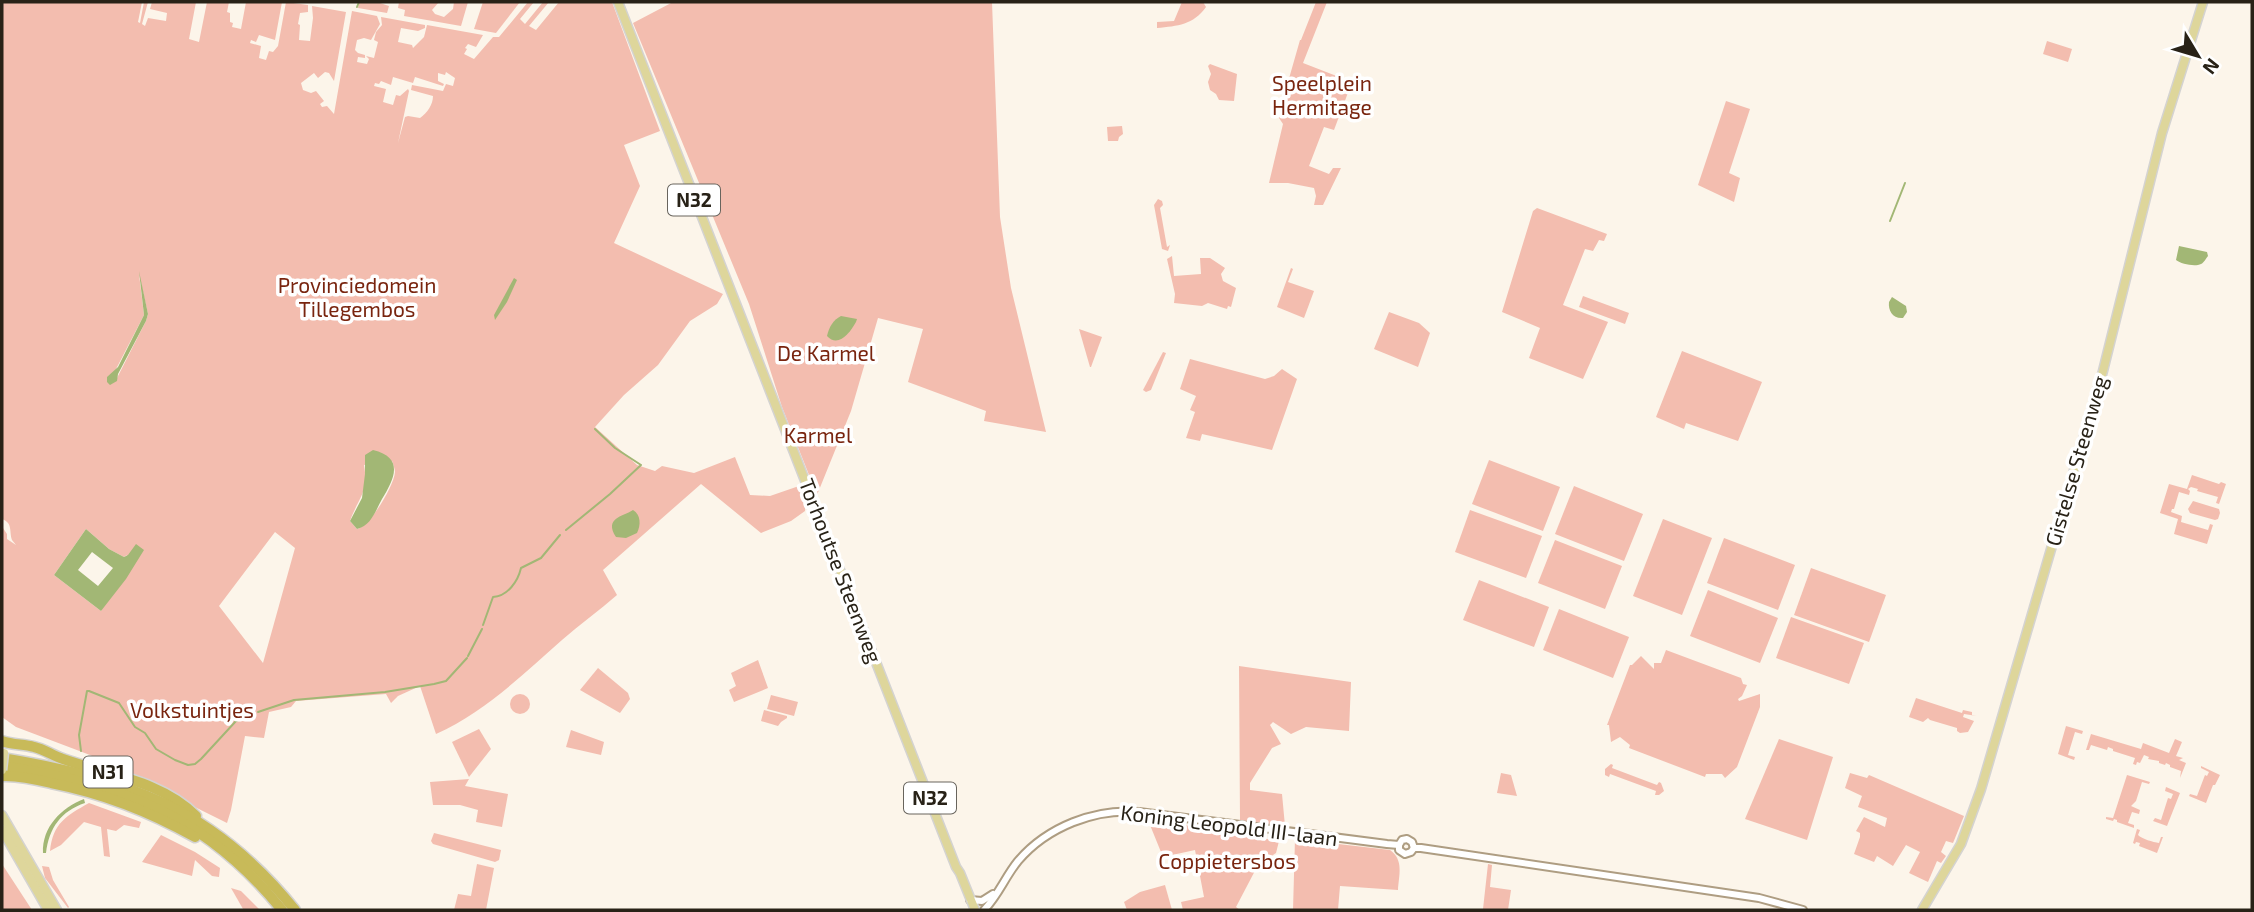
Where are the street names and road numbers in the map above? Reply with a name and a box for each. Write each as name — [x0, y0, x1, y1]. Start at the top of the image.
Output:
road number: N32 — [668, 184, 720, 216]
street label: Gistelse Steenweg — [2039, 372, 2112, 549]
street label: Torhoutse Steenweg — [795, 475, 888, 666]
road number: N31 — [84, 757, 132, 788]
road number: N32 — [904, 782, 956, 814]
street label: Koning Leopold III-laan — [1119, 799, 1339, 850]

